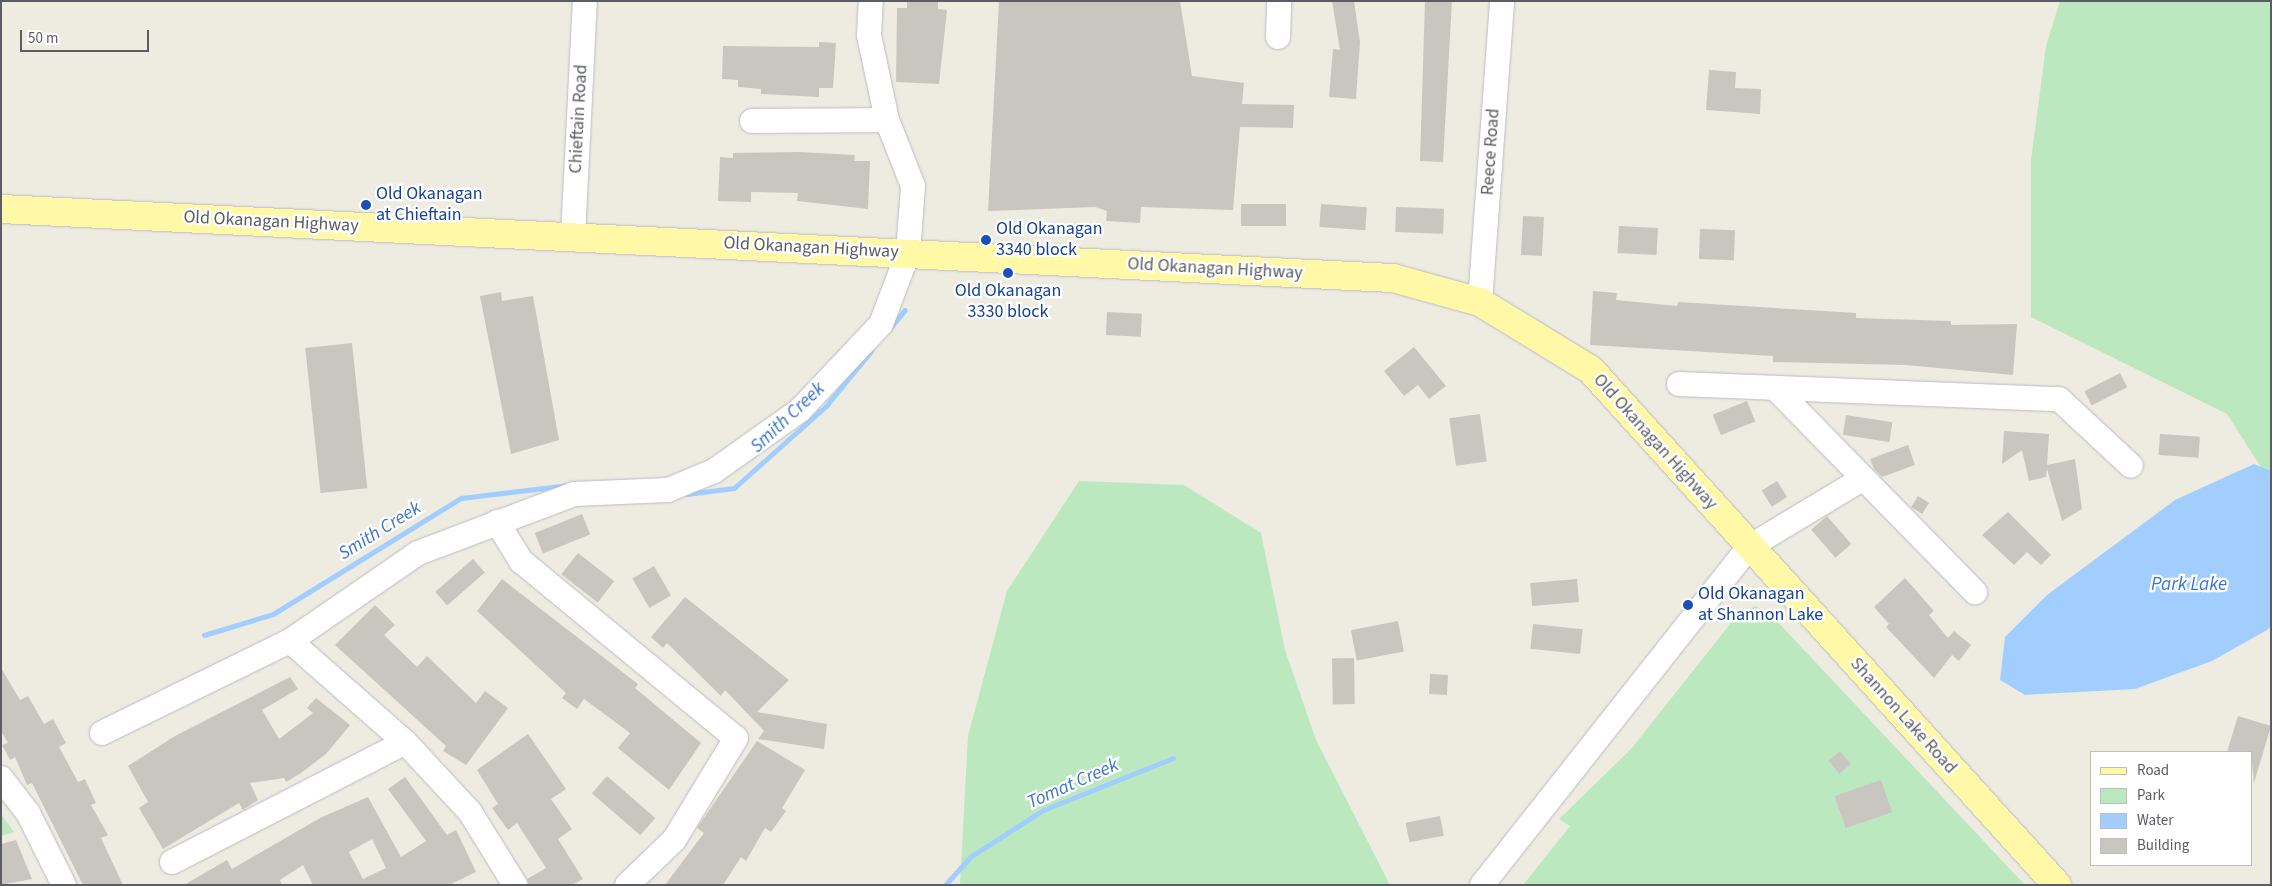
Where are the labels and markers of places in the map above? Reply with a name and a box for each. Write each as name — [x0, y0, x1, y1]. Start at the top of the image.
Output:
place label: Old Okanagan at Chieftain — [376, 184, 483, 226]
marker: Old Okanagan at Chieftain — [360, 199, 372, 211]
place label: Old Okanagan 3340 block — [996, 219, 1103, 262]
marker: Old Okanagan 3340 block — [980, 234, 992, 246]
marker: Old Okanagan 3330 block — [1002, 267, 1014, 279]
place label: Old Okanagan 3330 block — [955, 281, 1061, 324]
place label: Old Okanagan at Shannon Lake — [1698, 584, 1823, 626]
marker: Old Okanagan at Shannon Lake — [1682, 599, 1694, 611]

